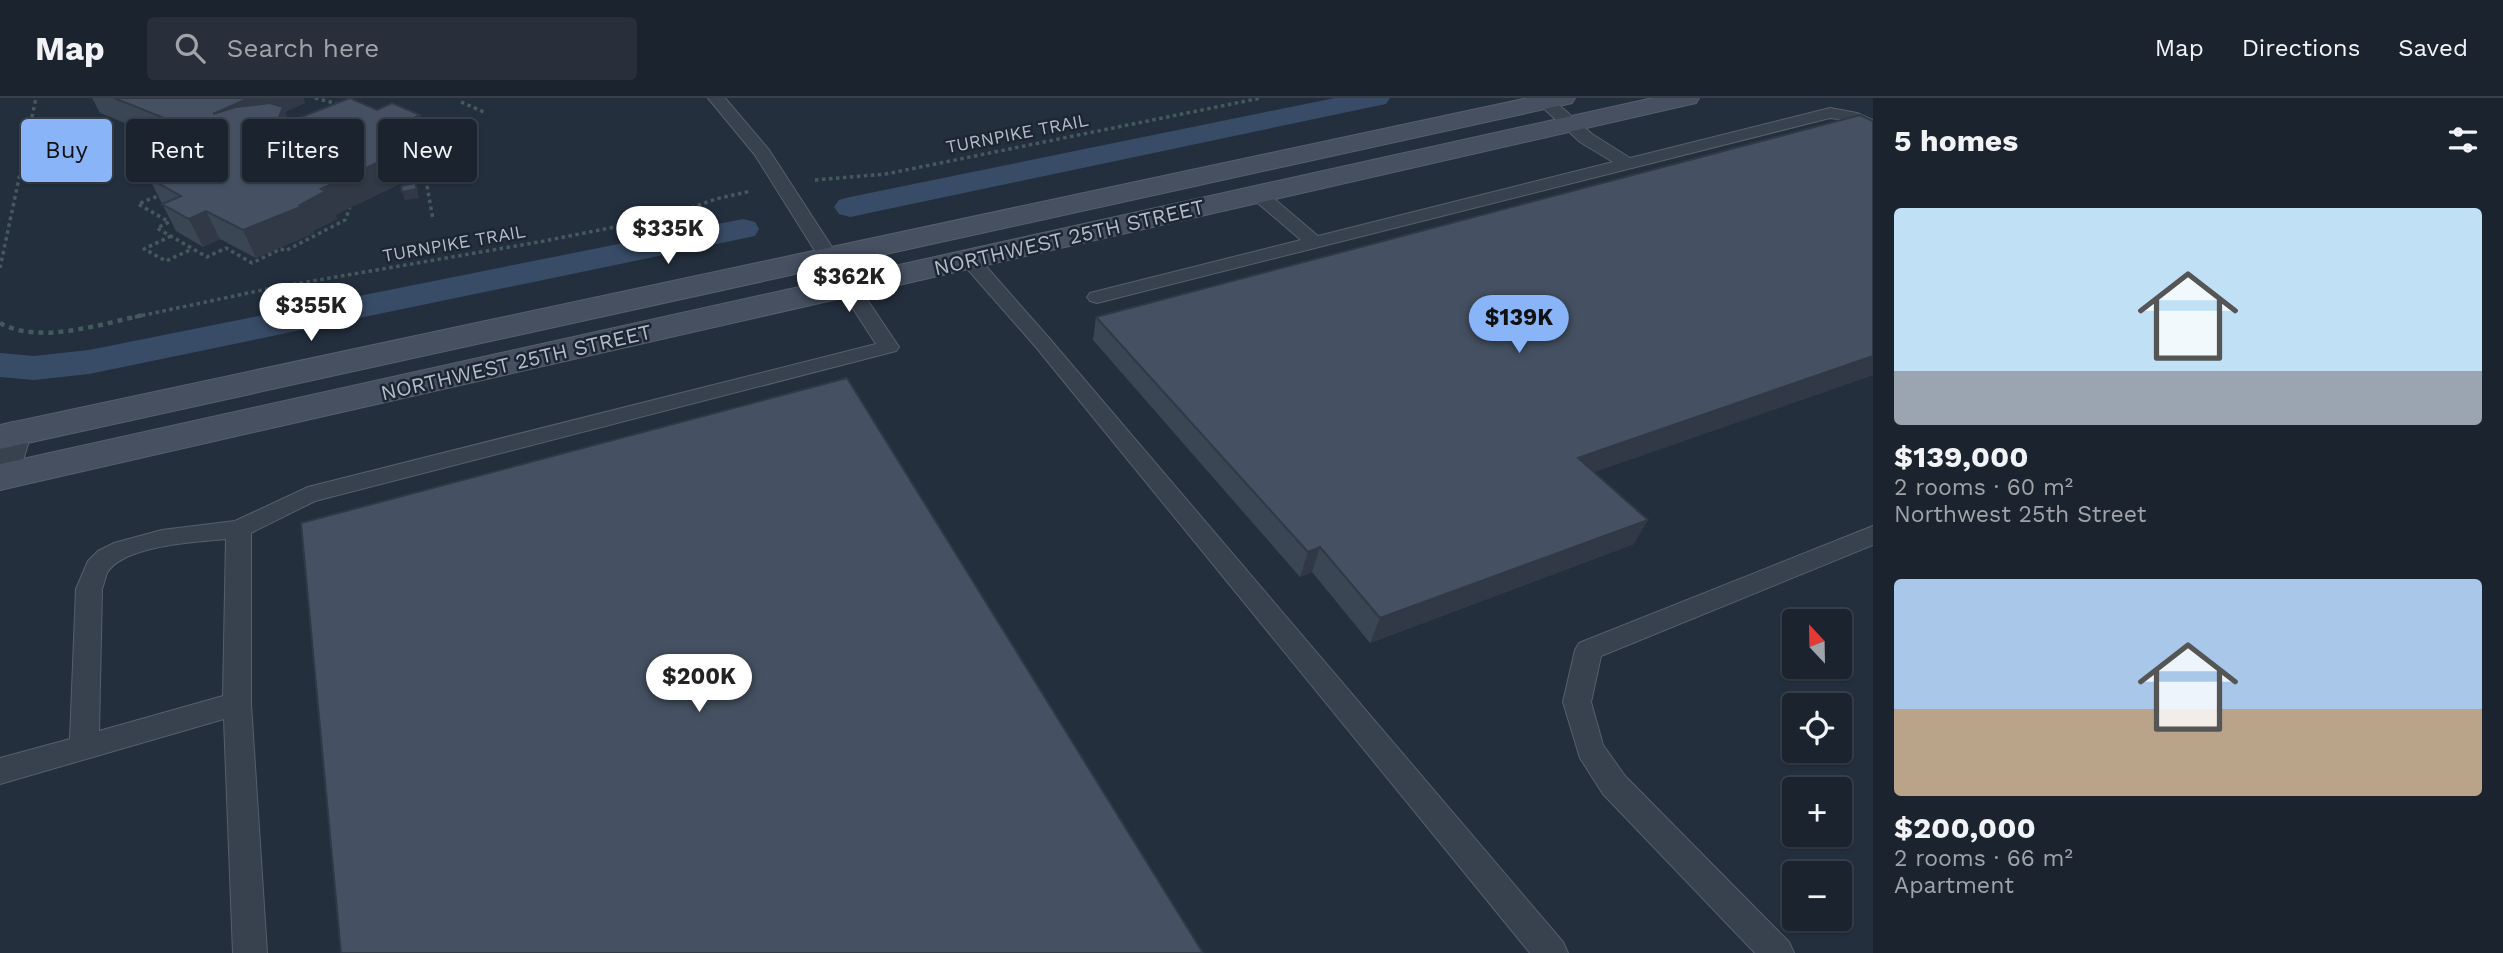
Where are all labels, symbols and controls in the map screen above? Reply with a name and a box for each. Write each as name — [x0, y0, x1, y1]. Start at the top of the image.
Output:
search box — [147, 17, 637, 80]
text: Map — [35, 29, 105, 68]
icon: search — [171, 29, 209, 67]
text: Search here — [227, 33, 379, 63]
text: Map — [2155, 34, 2204, 62]
text: Directions — [2242, 34, 2360, 62]
text: Saved — [2398, 34, 2468, 62]
street label: TURNPIKE TRAIL — [944, 109, 1090, 157]
chip: Buy — [21, 119, 112, 182]
chip: Rent — [126, 119, 228, 182]
chip: Filters — [242, 119, 364, 182]
chip: New — [378, 119, 477, 182]
icon: filters — [2444, 121, 2482, 159]
text: 5 homes — [1894, 123, 2018, 158]
street label: NORTHWEST 25TH STREET — [931, 194, 1207, 280]
pin: $335K — [619, 206, 717, 266]
text: $335K — [632, 215, 704, 242]
street label: TURNPIKE TRAIL — [381, 220, 527, 266]
icon: home — [2125, 253, 2251, 379]
pin: $362K — [800, 254, 898, 314]
text: $362K — [813, 263, 885, 290]
pin: $355K — [262, 284, 360, 343]
text: $355K — [275, 292, 347, 319]
pin: $139K — [1470, 296, 1568, 355]
text: $139K — [1485, 304, 1553, 331]
street label: NORTHWEST 25TH STREET — [378, 319, 654, 405]
text: $139,000 — [1894, 439, 2029, 474]
text: 2 rooms · 60 m² — [1894, 474, 2073, 501]
text: Northwest 25th Street — [1894, 501, 2146, 528]
north arrow — [1782, 609, 1852, 679]
map controls — [1782, 609, 1852, 931]
icon: home — [2125, 624, 2251, 750]
pin: $200K — [650, 654, 748, 714]
text: $200K — [662, 663, 736, 690]
button: locate — [1782, 693, 1852, 763]
button: + — [1782, 777, 1852, 847]
text: $200,000 — [1894, 810, 2036, 845]
text: 2 rooms · 66 m² — [1894, 845, 2073, 872]
button: − — [1782, 861, 1852, 931]
text: Apartment — [1894, 872, 2014, 899]

